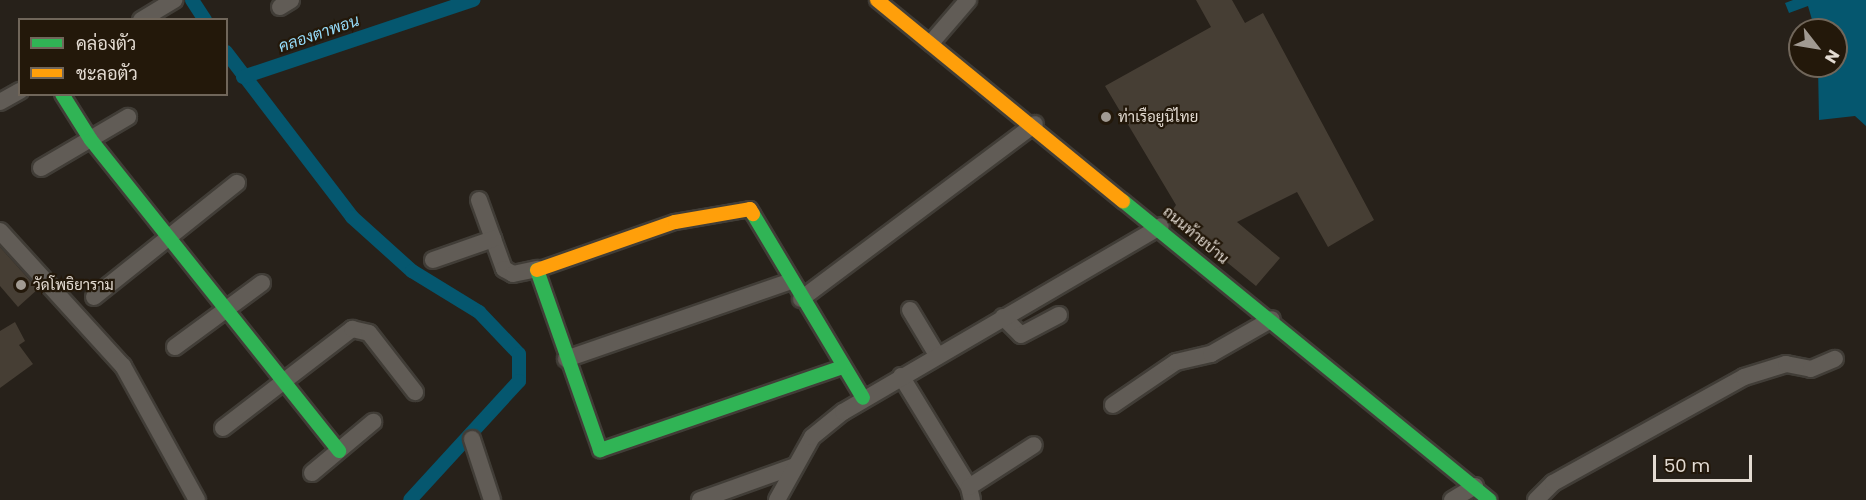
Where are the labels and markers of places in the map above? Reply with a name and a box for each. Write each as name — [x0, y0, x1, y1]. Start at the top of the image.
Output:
place label: ท่าเรือยูนิไทย — [1118, 108, 1198, 126]
marker: ท่าเรือยูนิไทย — [1099, 110, 1113, 124]
place label: วัดโพธิยาราม — [33, 276, 114, 294]
marker: วัดโพธิยาราม — [14, 278, 28, 292]

